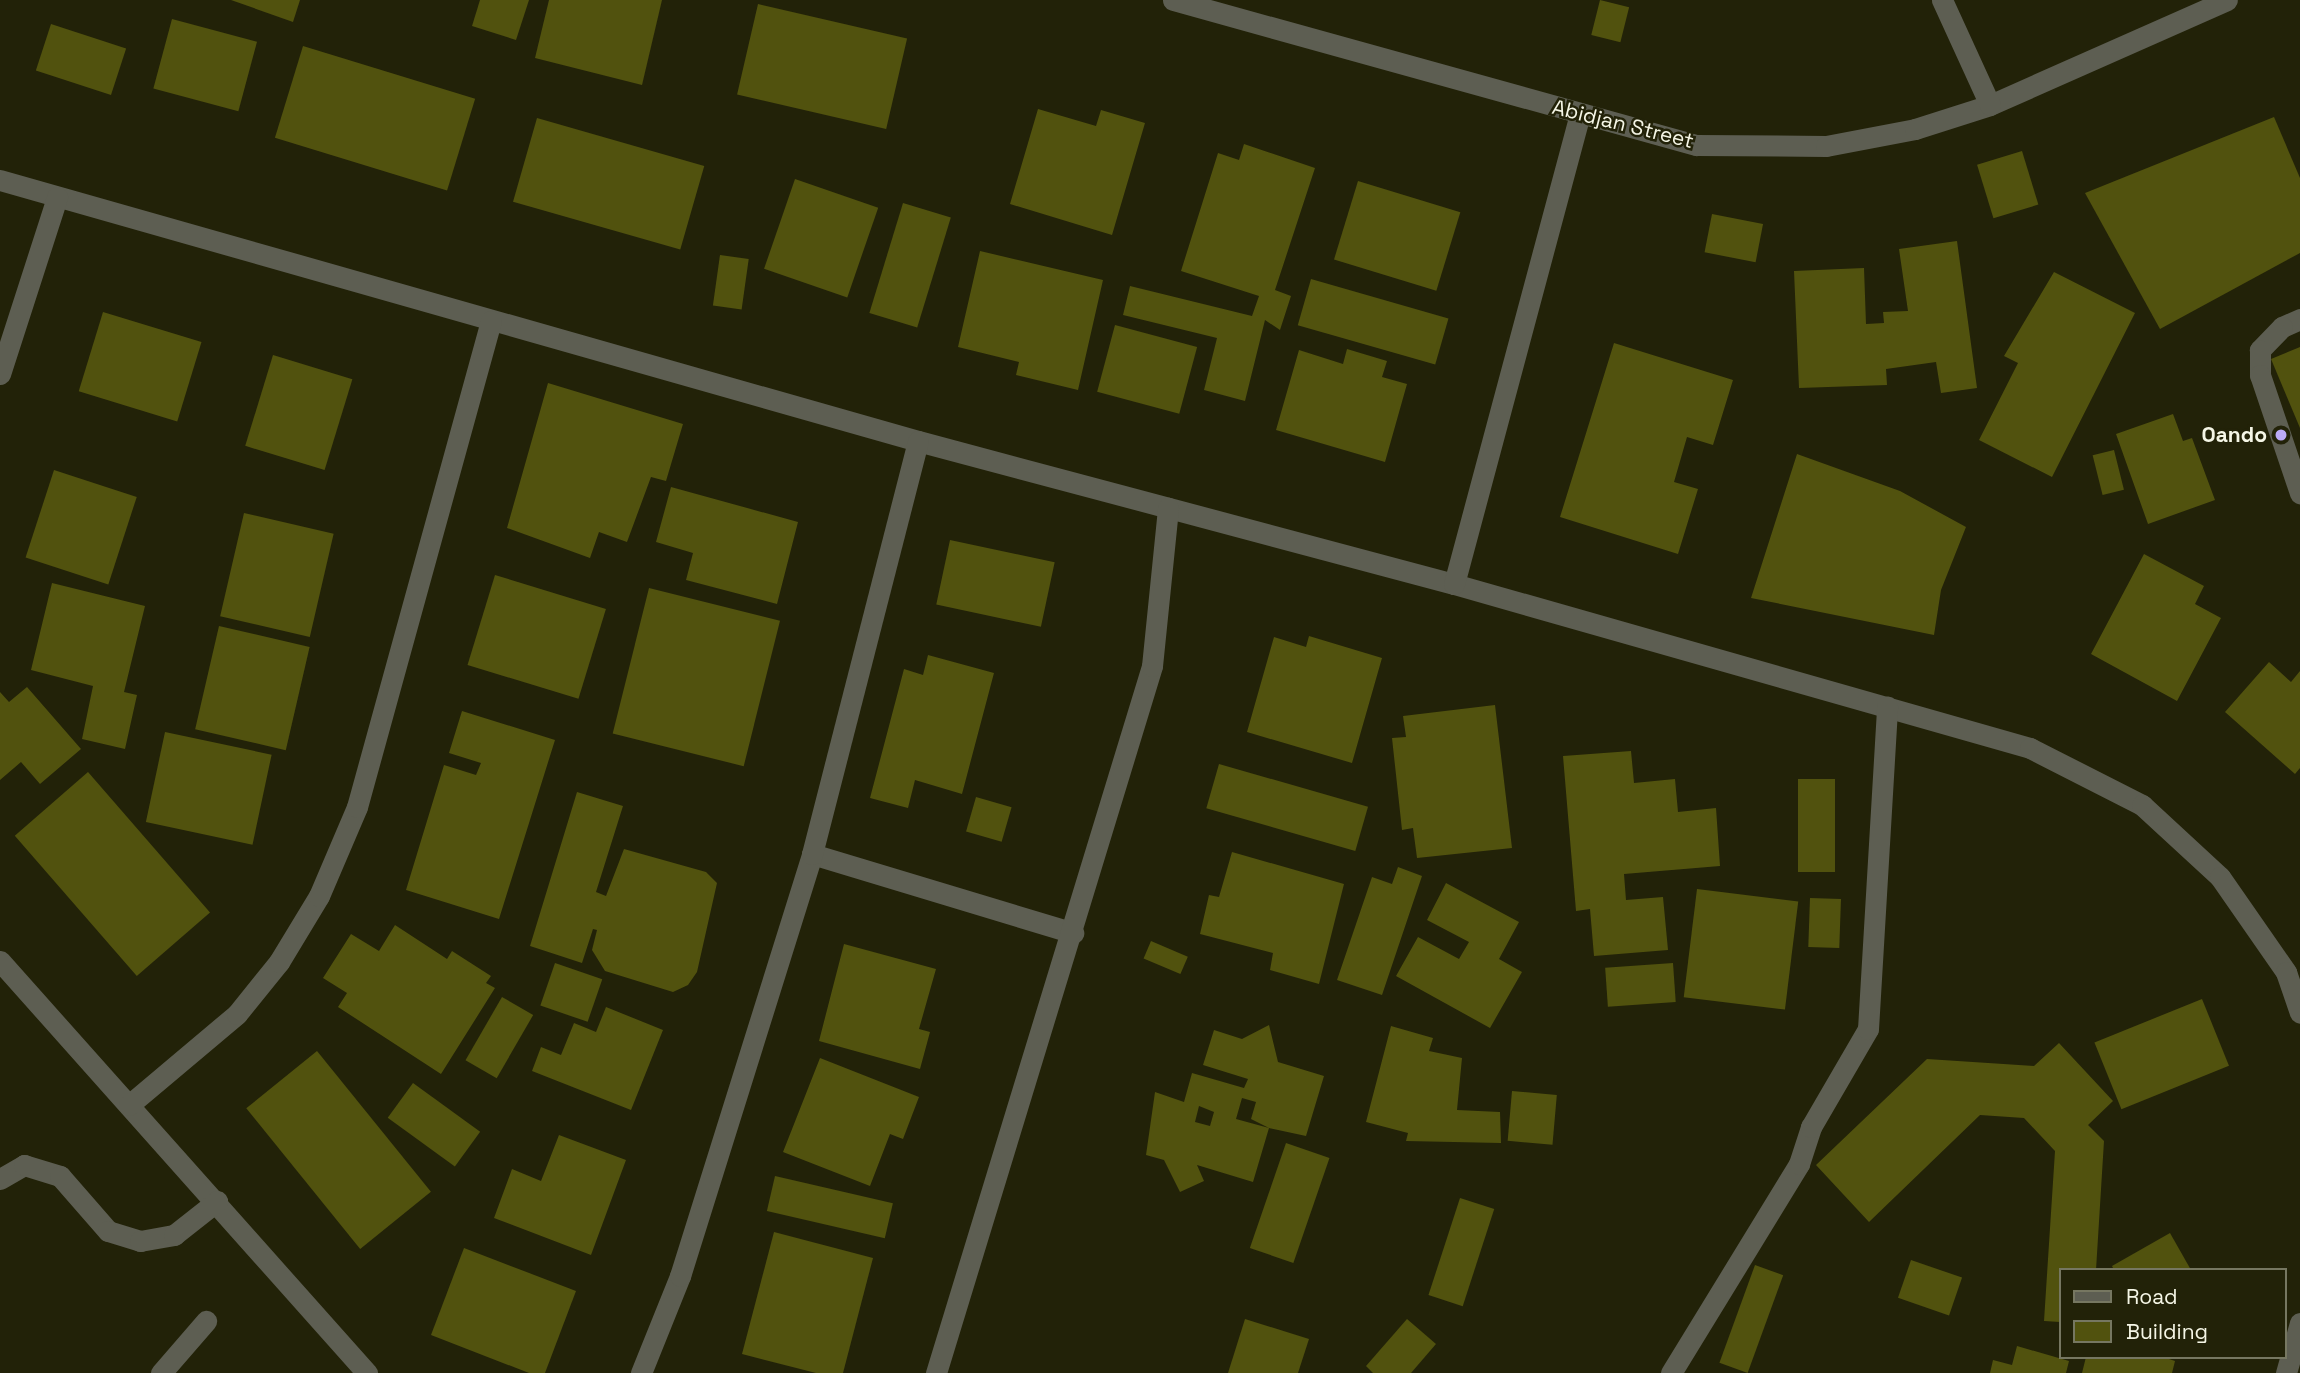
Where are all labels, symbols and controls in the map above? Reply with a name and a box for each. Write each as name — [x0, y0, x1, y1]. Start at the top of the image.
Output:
street label: Abidjan Street — [1550, 94, 1696, 154]
place label: Oando — [2201, 422, 2267, 448]
marker: Oando — [2273, 427, 2289, 443]
legend — [2058, 1268, 2286, 1359]
text: Road — [2126, 1283, 2178, 1310]
text: Building — [2126, 1318, 2208, 1345]

